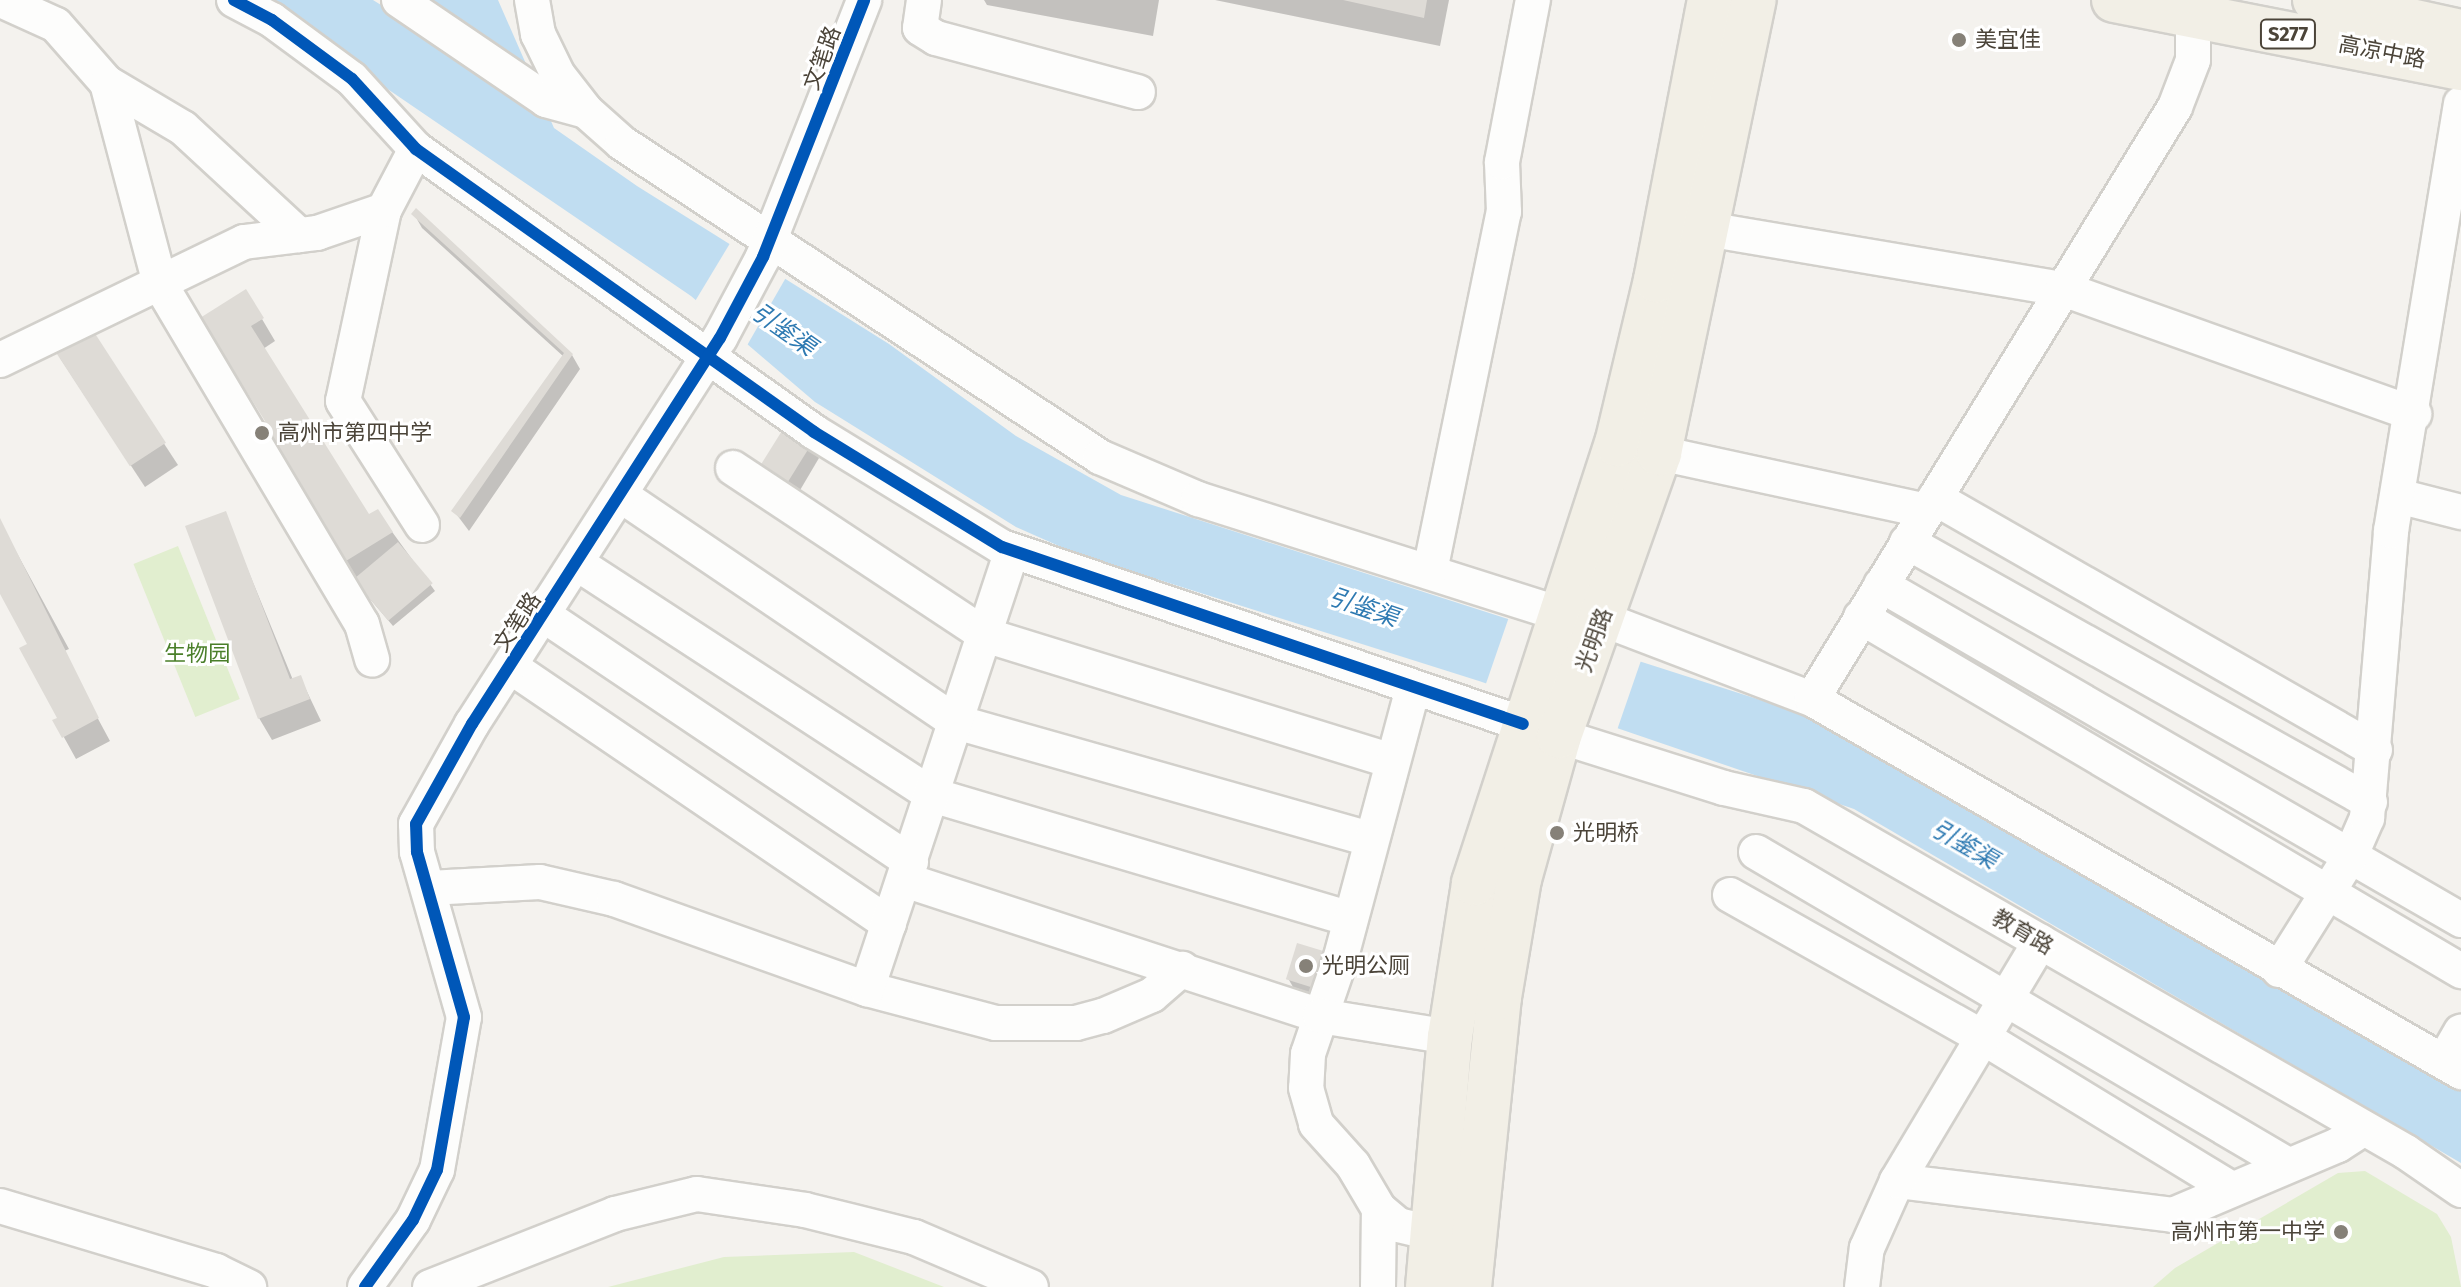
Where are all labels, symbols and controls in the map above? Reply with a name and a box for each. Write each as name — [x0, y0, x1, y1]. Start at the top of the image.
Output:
road number: S277 — [2258, 18, 2318, 50]
street label: 文笔路 — [798, 22, 846, 94]
place label: 美宜佳 — [1975, 27, 2041, 53]
marker: 美宜佳 — [1950, 31, 1968, 49]
street label: 高凉中路 — [2336, 31, 2428, 73]
water label: 引鉴渠 — [745, 298, 821, 362]
place label: 高州市第四中学 — [278, 420, 432, 446]
marker: 高州市第四中学 — [253, 424, 271, 442]
water label: 引鉴渠 — [1324, 583, 1402, 633]
street label: 文笔路 — [488, 587, 546, 657]
street label: 光明路 — [1570, 604, 1618, 676]
park label: 生物园 — [164, 641, 230, 667]
water label: 引鉴渠 — [1926, 815, 2002, 875]
place label: 光明桥 — [1573, 820, 1639, 846]
marker: 光明桥 — [1548, 824, 1566, 842]
street label: 教育路 — [1988, 904, 2058, 960]
place label: 光明公厕 — [1322, 953, 1410, 979]
marker: 光明公厕 — [1297, 957, 1315, 975]
place label: 高州市第一中学 — [2171, 1219, 2325, 1245]
marker: 高州市第一中学 — [2332, 1223, 2350, 1241]

